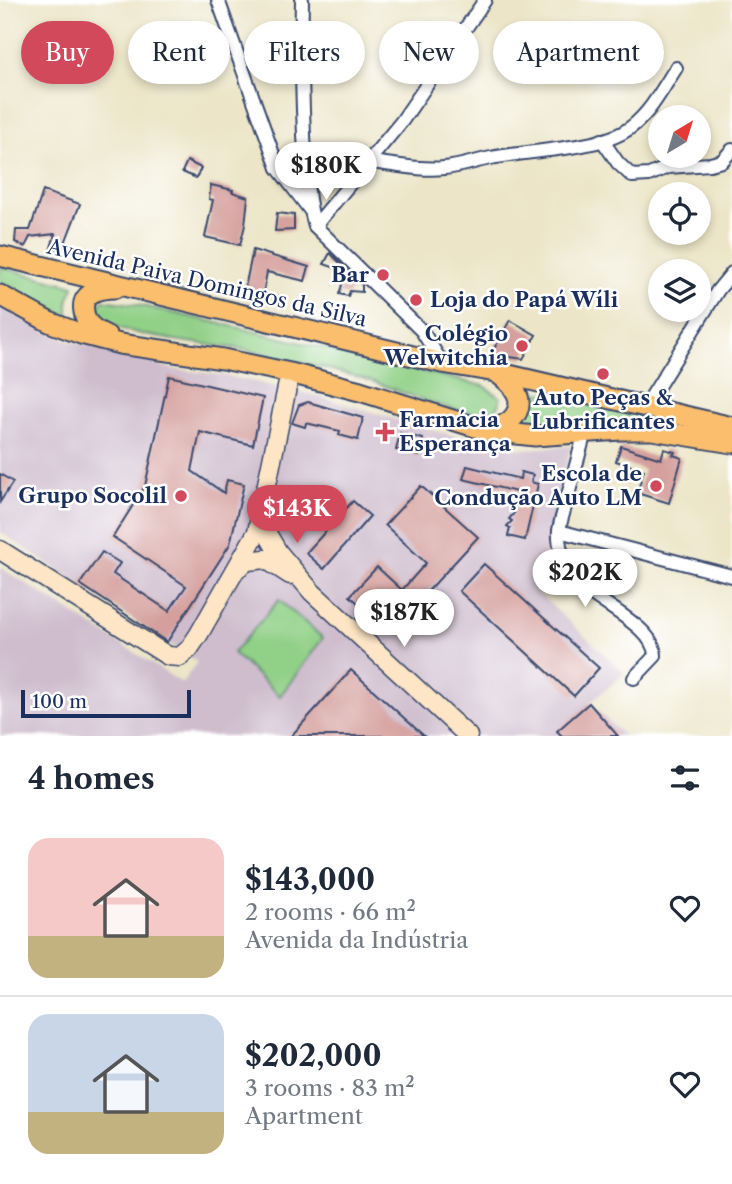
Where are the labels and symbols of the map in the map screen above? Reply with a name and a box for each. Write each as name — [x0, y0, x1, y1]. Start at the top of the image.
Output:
north arrow — [648, 105, 710, 168]
pin: $180K — [277, 142, 375, 202]
street label: Avenida Paiva Domingos da Silva — [44, 233, 370, 332]
place label: Bar — [331, 262, 370, 287]
marker: Bar — [375, 267, 391, 283]
place label: Loja do Papá Wíli — [430, 287, 619, 312]
marker: Loja do Papá Wíli — [408, 292, 424, 308]
place label: Colégio Welwitchia — [383, 321, 509, 370]
marker: Colégio Welwitchia — [514, 338, 530, 354]
marker: Auto Peças & Lubrificantes — [595, 366, 611, 382]
place label: Auto Peças & Lubrificantes — [531, 385, 675, 434]
place label: Farmácia Esperança — [399, 407, 512, 456]
marker: Farmácia Esperança — [377, 424, 393, 440]
place label: Escola de Condução Auto LM — [434, 461, 642, 510]
marker: Escola de Condução Auto LM — [648, 478, 664, 494]
place label: Grupo Socolil — [18, 483, 167, 508]
pin: $143K — [248, 486, 346, 545]
marker: Grupo Socolil — [173, 488, 189, 504]
pin: $202K — [536, 550, 634, 609]
pin: $187K — [355, 590, 453, 649]
scale bar — [21, 687, 191, 719]

